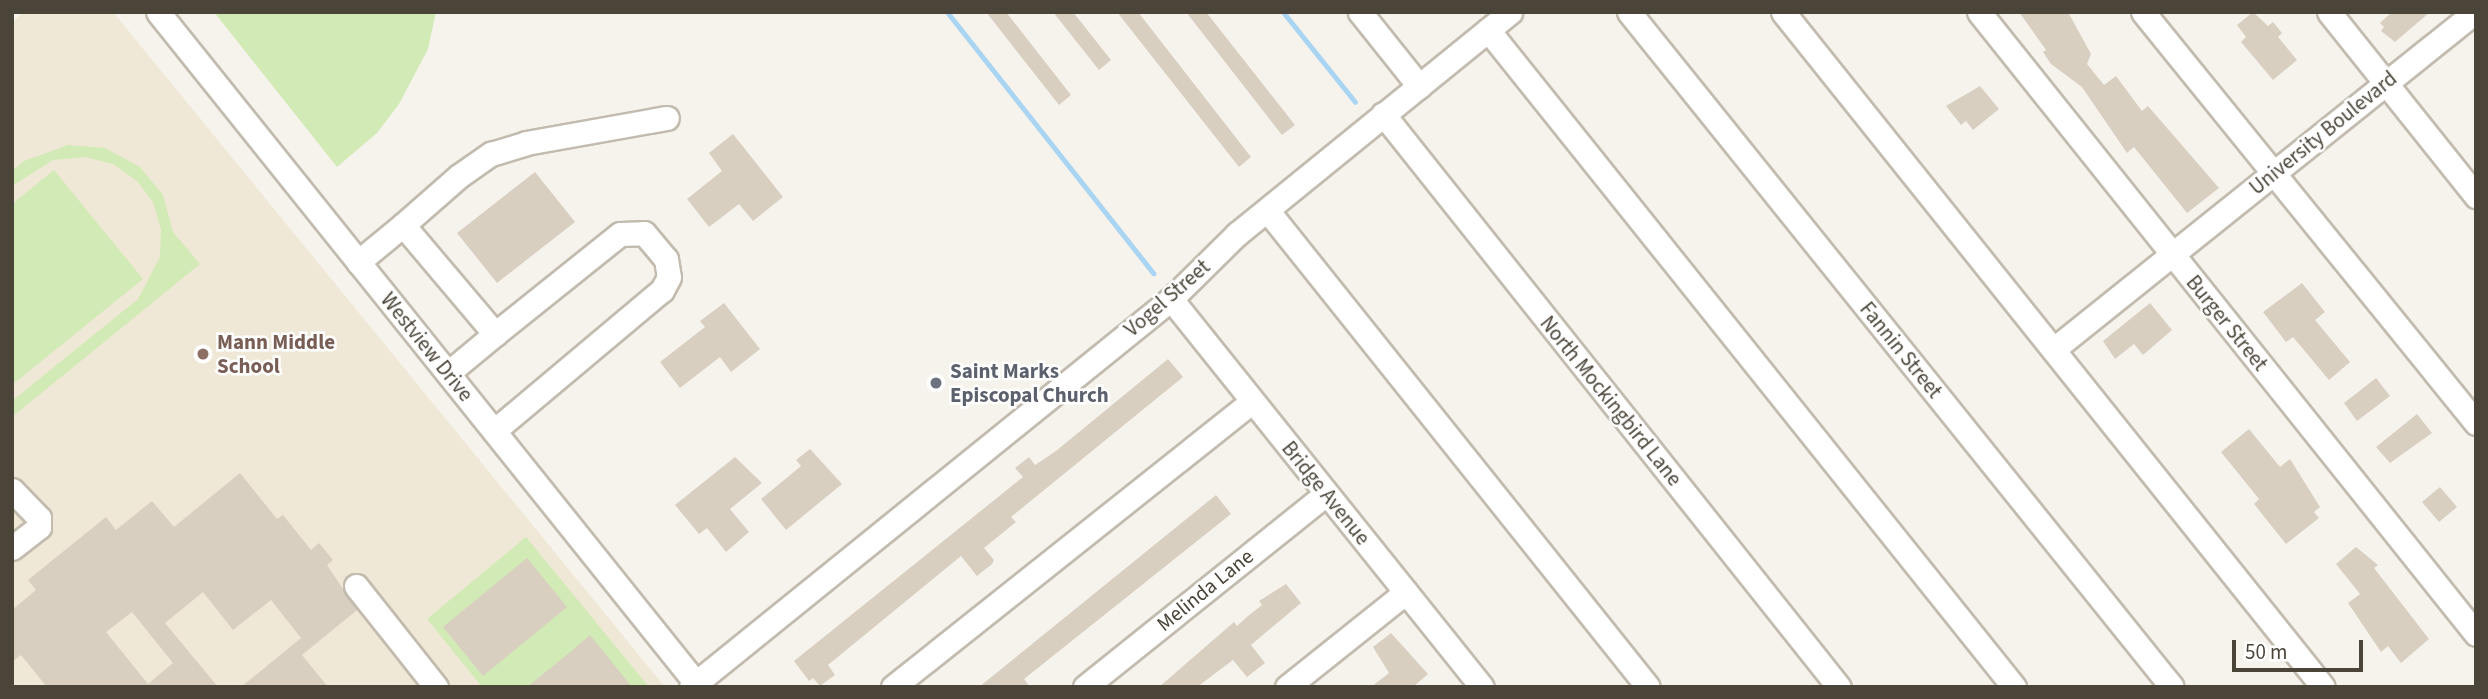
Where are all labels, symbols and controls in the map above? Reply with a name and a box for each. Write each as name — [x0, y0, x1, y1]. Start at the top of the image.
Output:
street label: University Boulevard — [2244, 66, 2402, 200]
street label: Vogel Street — [1119, 254, 1215, 342]
street label: Burger Street — [2181, 270, 2273, 376]
street label: Westview Drive — [375, 288, 479, 406]
street label: Fannin Street — [1854, 297, 1948, 403]
street label: North Mockingbird Lane — [1535, 311, 1687, 491]
place label: Mann Middle School — [217, 329, 335, 379]
marker: Mann Middle School — [195, 346, 211, 362]
place label: Saint Marks Episcopal Church — [950, 358, 1109, 408]
marker: Saint Marks Episcopal Church — [928, 375, 944, 391]
street label: Bridge Avenue — [1277, 436, 1375, 550]
street label: Melinda Lane — [1152, 543, 1258, 637]
scale bar — [2236, 626, 2367, 670]
text: 50 m — [2245, 637, 2287, 667]

